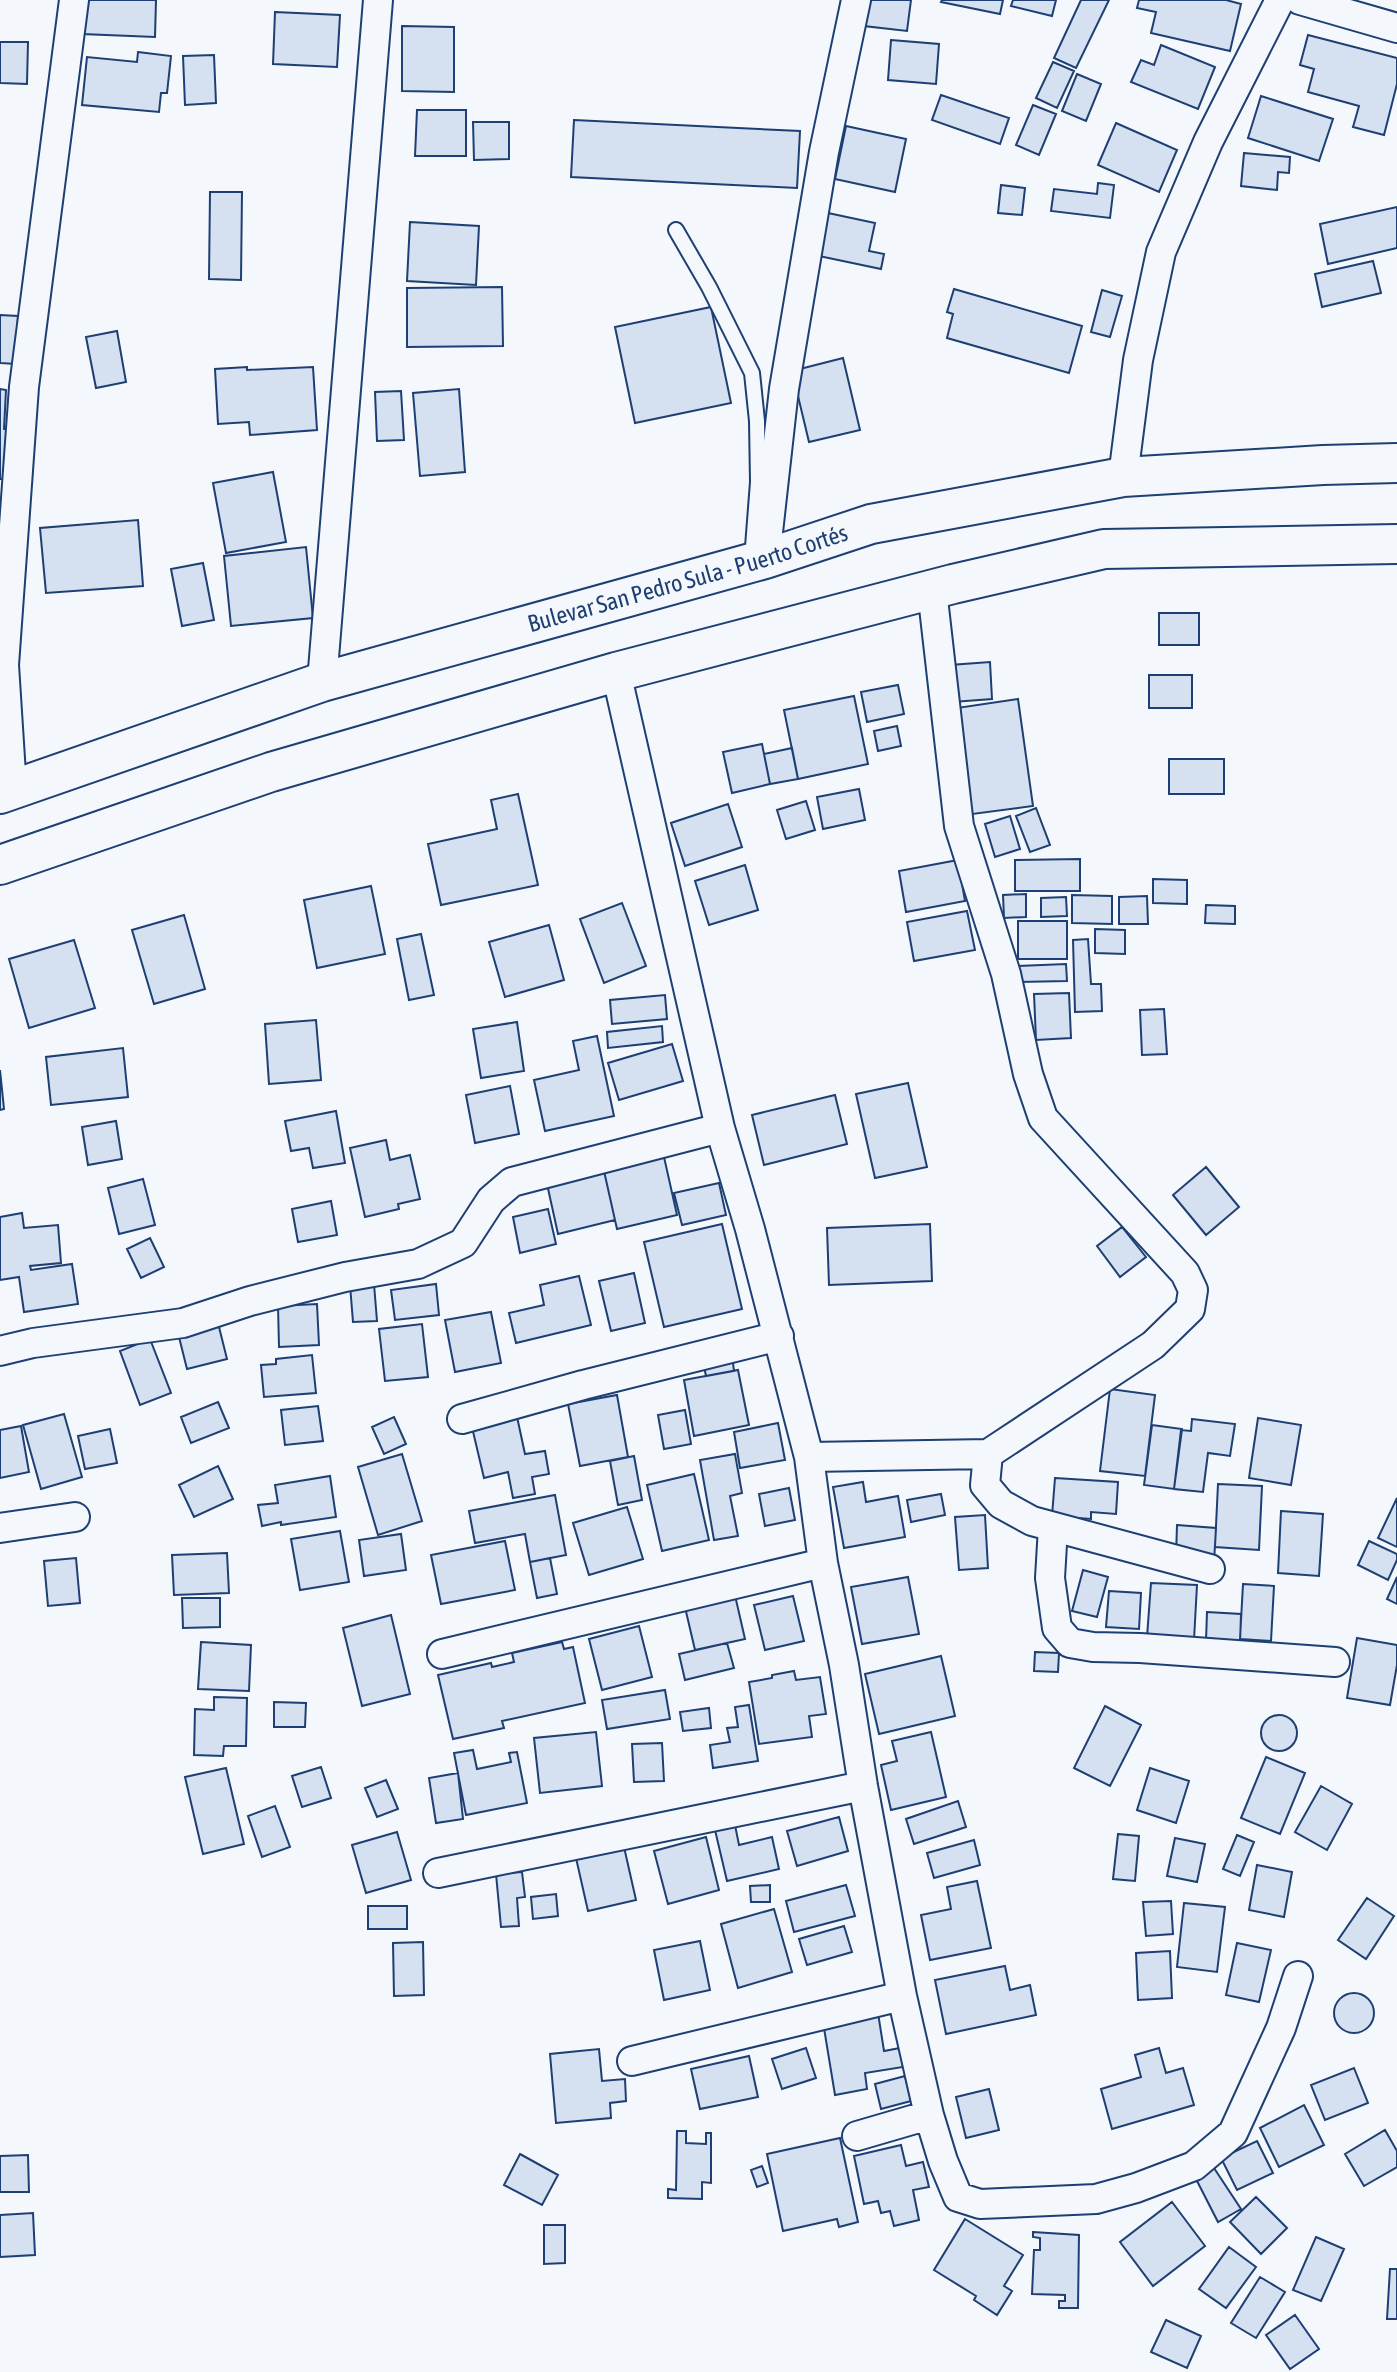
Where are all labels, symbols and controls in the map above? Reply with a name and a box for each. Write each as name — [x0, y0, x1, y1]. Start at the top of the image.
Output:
street label: Bulevar San Pedro Sula - Puerto Cortés — [525, 519, 851, 637]

